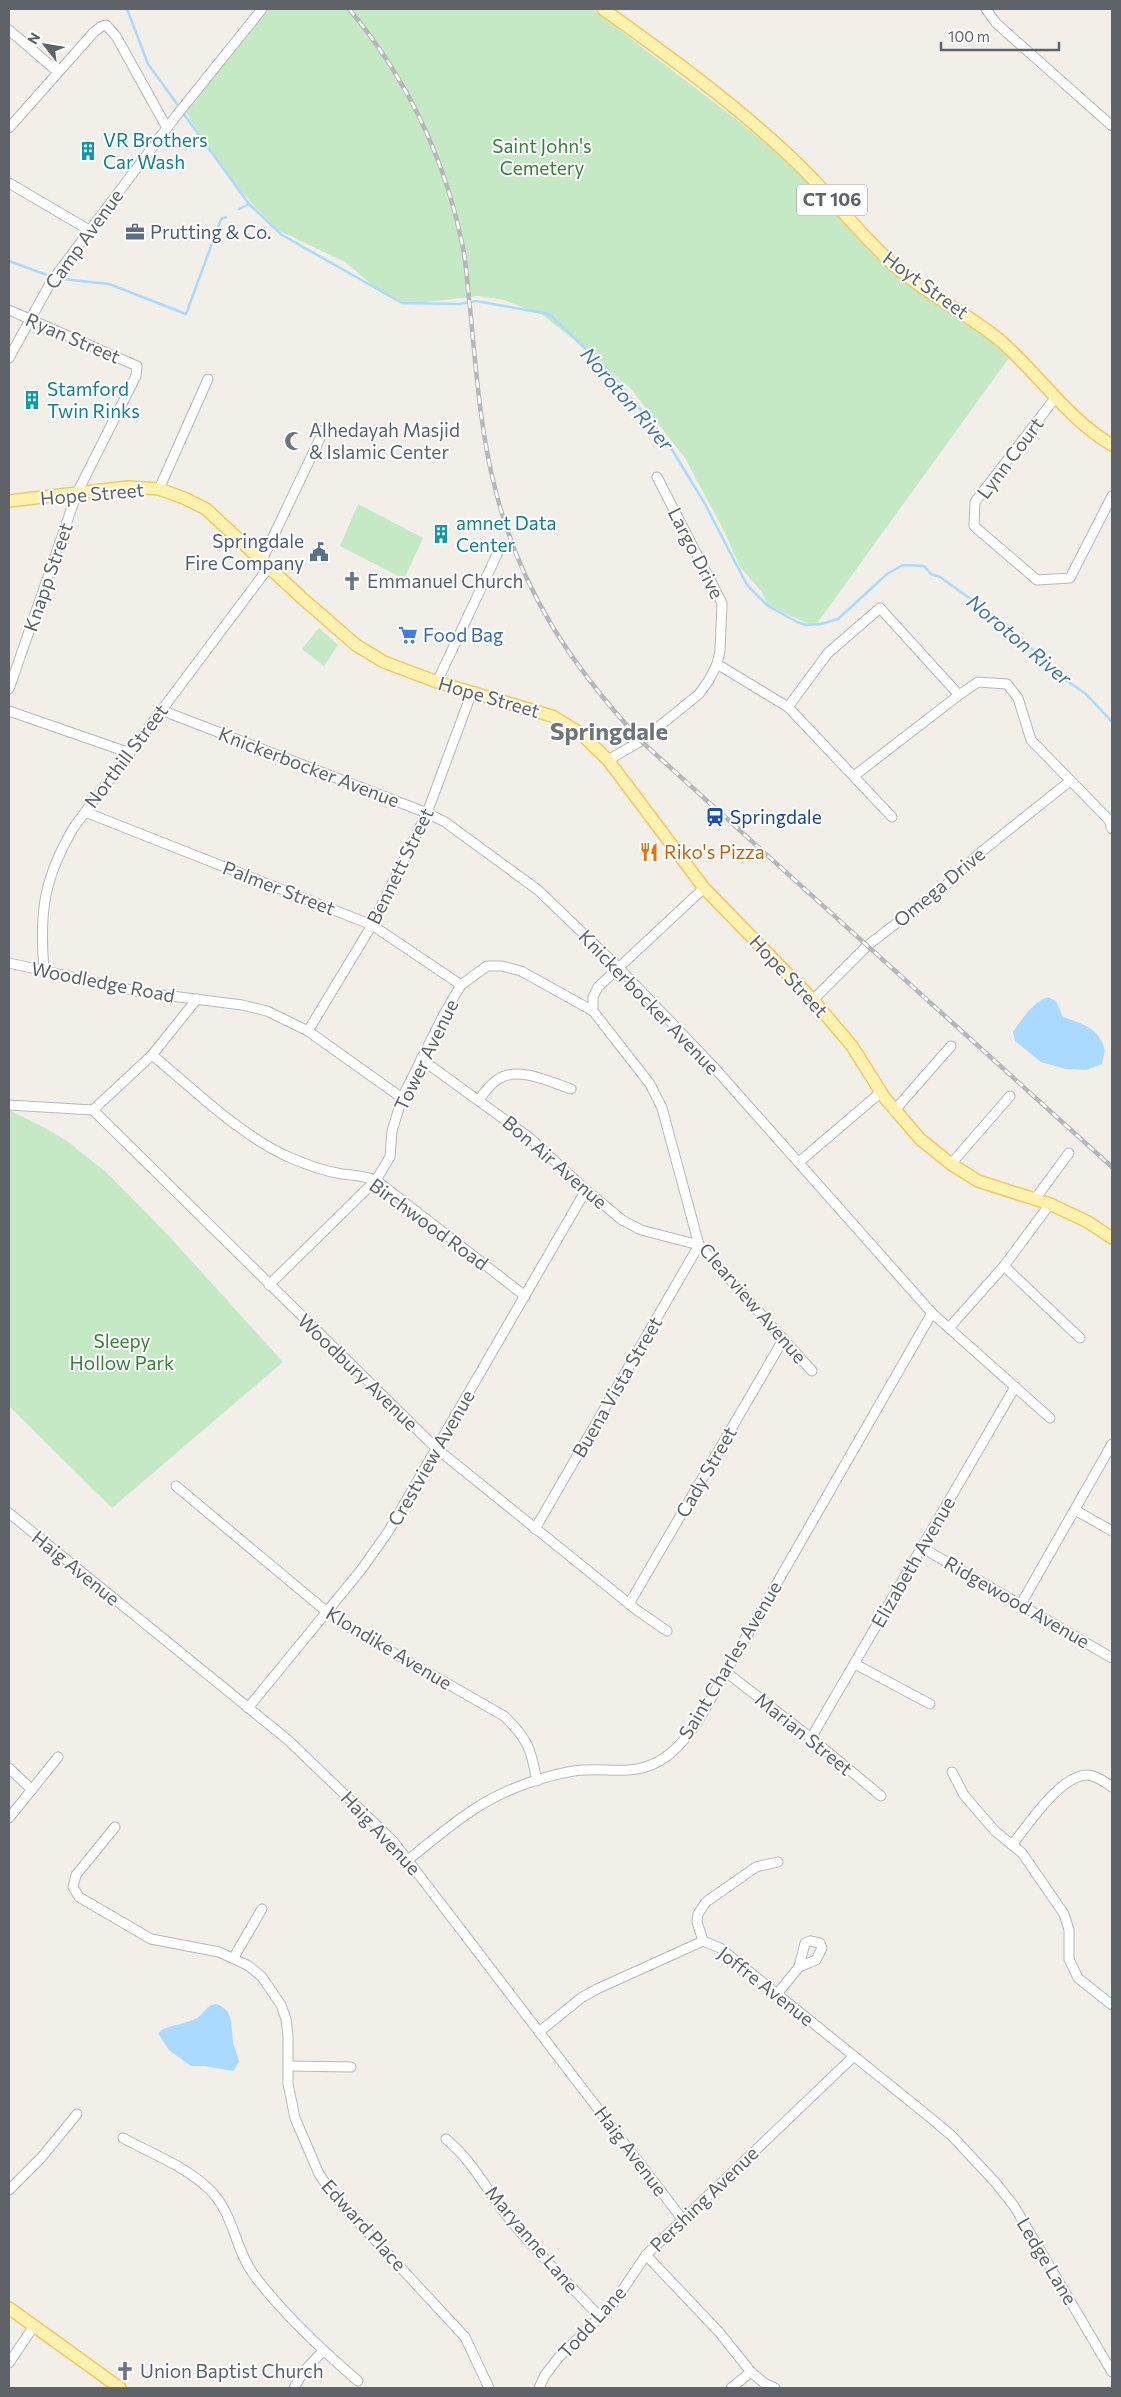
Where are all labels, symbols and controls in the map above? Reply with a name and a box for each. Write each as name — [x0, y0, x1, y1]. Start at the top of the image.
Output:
north arrow — [20, 20, 70, 70]
scale bar — [941, 20, 1058, 52]
text: 100 m — [948, 27, 990, 45]
text: N — [23, 29, 43, 47]
place label: VR Brothers Car Wash — [103, 128, 208, 173]
park label: Saint John's Cemetery — [492, 134, 592, 179]
building icon: VR Brothers Car Wash — [77, 140, 99, 162]
street label: Camp Avenue — [40, 184, 128, 293]
road number: CT 106 — [797, 184, 867, 216]
place label: Prutting & Co. — [150, 220, 271, 243]
office icon: Prutting & Co. — [124, 221, 146, 243]
street label: Hoyt Street — [879, 246, 974, 323]
street label: Ryan Street — [22, 307, 124, 368]
water label: Noroton River — [576, 342, 680, 456]
place label: Stamford Twin Rinks — [47, 377, 140, 422]
building icon: Stamford Twin Rinks — [21, 389, 43, 411]
street label: Lynn Court — [972, 412, 1048, 503]
place label: Alhedayah Masjid & Islamic Center — [309, 418, 460, 463]
mosque icon: Alhedayah Masjid & Islamic Center — [283, 430, 305, 452]
street label: Hope Street — [39, 477, 145, 509]
street label: Largo Drive — [664, 503, 729, 602]
place label: amnet Data Center — [456, 511, 556, 556]
street label: Knapp Street — [18, 519, 77, 634]
building icon: amnet Data Center — [430, 523, 452, 545]
place label: Springdale Fire Company — [185, 529, 304, 574]
public building icon: Springdale Fire Company — [308, 541, 330, 563]
place label: Emmanuel Church — [367, 569, 523, 592]
church icon: Emmanuel Church — [341, 570, 363, 592]
water label: Noroton River — [963, 589, 1077, 690]
place label: Food Bag — [423, 623, 503, 646]
supermarket icon: Food Bag — [397, 624, 419, 646]
street label: Hope Street — [436, 671, 543, 722]
street label: Northill Street — [79, 699, 172, 812]
district label: Springdale — [550, 716, 668, 745]
street label: Knickerbocker Avenue — [216, 721, 403, 812]
street label: Bennett Street — [361, 804, 438, 928]
place label: Springdale — [730, 805, 822, 828]
station icon: Springdale — [704, 806, 726, 828]
place label: Riko's Pizza — [664, 840, 765, 863]
restaurant icon: Riko's Pizza — [638, 841, 660, 863]
street label: Omega Drive — [888, 842, 989, 931]
street label: Palmer Street — [220, 856, 339, 920]
street label: Knickerbocker Avenue — [574, 925, 724, 1079]
street label: Hope Street — [745, 930, 833, 1022]
street label: Woodledge Road — [29, 956, 177, 1007]
street label: Tower Avenue — [389, 995, 462, 1114]
street label: Bon Air Avenue — [498, 1110, 612, 1213]
street label: Birchwood Road — [365, 1173, 493, 1274]
street label: Clearview Avenue — [695, 1238, 812, 1368]
street label: Woodbury Avenue — [294, 1308, 423, 1435]
street label: Buena Vista Street — [567, 1312, 666, 1461]
park label: Sleepy Hollow Park — [70, 1329, 174, 1374]
street label: Crestview Avenue — [382, 1386, 479, 1530]
street label: Cady Street — [670, 1422, 741, 1521]
street label: Elizabeth Avenue — [866, 1492, 959, 1631]
street label: Haig Avenue — [28, 1525, 125, 1610]
street label: Ridgewood Avenue — [940, 1551, 1094, 1653]
street label: Saint Charles Avenue — [673, 1577, 786, 1743]
street label: Klondike Avenue — [322, 1601, 456, 1694]
street label: Marian Street — [751, 1687, 858, 1780]
street label: Haig Avenue — [337, 1786, 426, 1879]
street label: Joffre Avenue — [714, 1941, 819, 2030]
street label: Haig Avenue — [590, 2101, 673, 2200]
street label: Pershing Avenue — [645, 2141, 763, 2256]
street label: Edward Place — [317, 2174, 411, 2275]
street label: Maryanne Lane — [481, 2181, 584, 2297]
street label: Ledge Lane — [1012, 2213, 1082, 2308]
street label: Todd Lane — [553, 2281, 630, 2363]
place label: Union Baptist Church — [140, 2359, 324, 2382]
church icon: Union Baptist Church — [114, 2360, 136, 2382]

